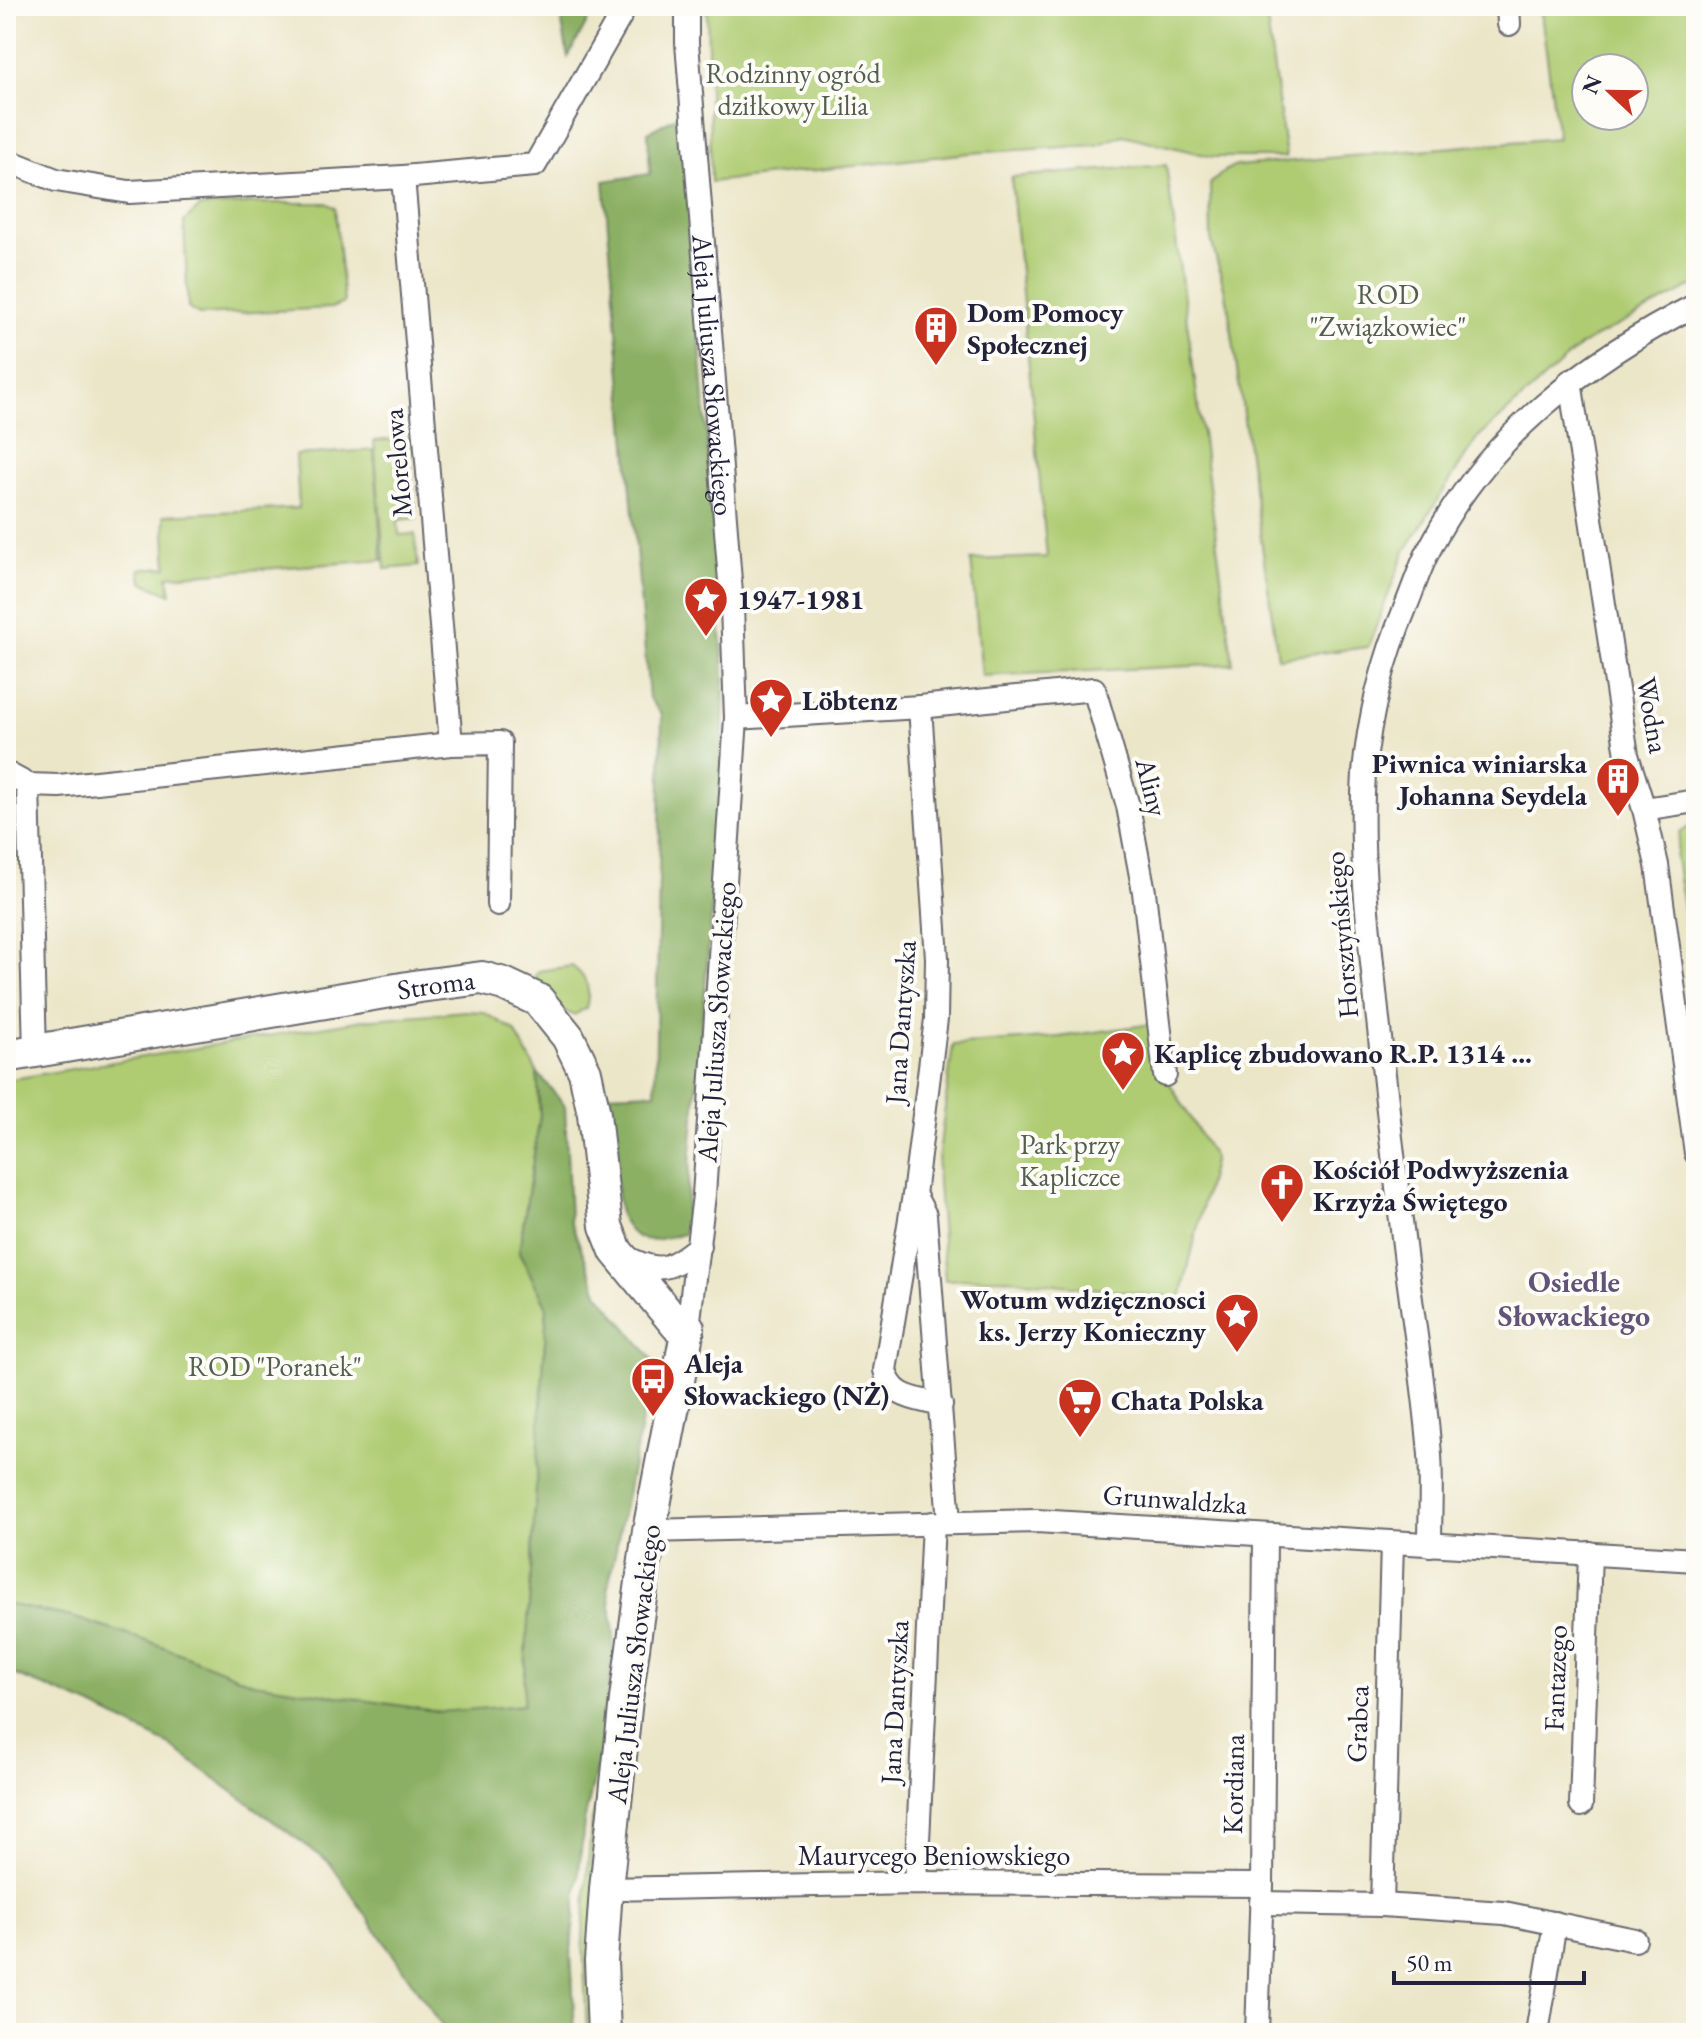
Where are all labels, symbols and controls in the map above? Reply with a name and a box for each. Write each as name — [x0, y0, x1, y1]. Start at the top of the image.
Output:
north arrow — [1570, 52, 1650, 132]
park label: Rodzinny ogród dziłkowy Lilia — [705, 55, 881, 123]
text: N — [1575, 71, 1609, 98]
street label: Aleja Juliusza Słowackiego — [684, 232, 743, 517]
park label: ROD "Związkowiec" — [1309, 276, 1467, 344]
place label: Dom Pomocy Społecznej — [967, 294, 1124, 362]
building icon: Dom Pomocy Społecznej — [912, 304, 960, 367]
street label: Morelowa — [374, 406, 420, 519]
place icon: 1947-1981 — [682, 575, 730, 638]
place label: 1947-1981 — [737, 581, 864, 617]
street label: Wodna — [1629, 674, 1678, 757]
place icon: Löbtenz — [747, 676, 795, 739]
place label: Löbtenz — [802, 682, 897, 718]
place label: Piwnica winiarska Johanna Seydela — [1372, 745, 1588, 813]
street label: Aliny — [1127, 753, 1177, 821]
building icon: Piwnica winiarska Johanna Seydela — [1594, 755, 1642, 818]
street label: Horsztyńskiego — [1316, 850, 1366, 1020]
street label: Aleja Juliusza Słowackiego — [688, 880, 744, 1165]
street label: Jana Dantyszka — [876, 938, 924, 1107]
street label: Stroma — [394, 961, 478, 1008]
place icon: Kaplicę zbudowano R.P. 1314 ... — [1099, 1029, 1147, 1092]
place label: Kaplicę zbudowano R.P. 1314 ... — [1154, 1035, 1532, 1071]
park label: Park przy Kapliczce — [1020, 1126, 1121, 1194]
place label: Kościół Podwyższenia Krzyża Świętego — [1313, 1151, 1569, 1219]
church icon: Kościół Podwyższenia Krzyża Świętego — [1258, 1161, 1306, 1224]
district label: Osiedle Słowackiego — [1498, 1262, 1650, 1335]
place label: Wotum wdzięcznosci ks. Jerzy Konieczny — [960, 1281, 1207, 1349]
place icon: Wotum wdzięcznosci ks. Jerzy Konieczny — [1213, 1291, 1261, 1354]
place label: Aleja Słowackiego (NŻ) — [683, 1345, 889, 1413]
park label: ROD "Poranek" — [188, 1348, 362, 1384]
bus stop icon: Aleja Słowackiego (NŻ) — [629, 1355, 677, 1418]
supermarket icon: Chata Polska — [1056, 1376, 1104, 1439]
place label: Chata Polska — [1111, 1382, 1264, 1418]
street label: Grunwaldzka — [1102, 1476, 1249, 1522]
street label: Aleja Juliusza Słowackiego — [598, 1522, 668, 1807]
street label: Jana Dantyszka — [872, 1618, 916, 1787]
street label: Fantazego — [1535, 1624, 1575, 1732]
street label: Grabca — [1338, 1684, 1376, 1763]
street label: Kordiana — [1214, 1733, 1252, 1835]
street label: Maurycego Beniowskiego — [798, 1837, 1070, 1873]
scale bar — [1394, 1935, 1584, 1985]
text: 50 m — [1406, 1947, 1453, 1978]

